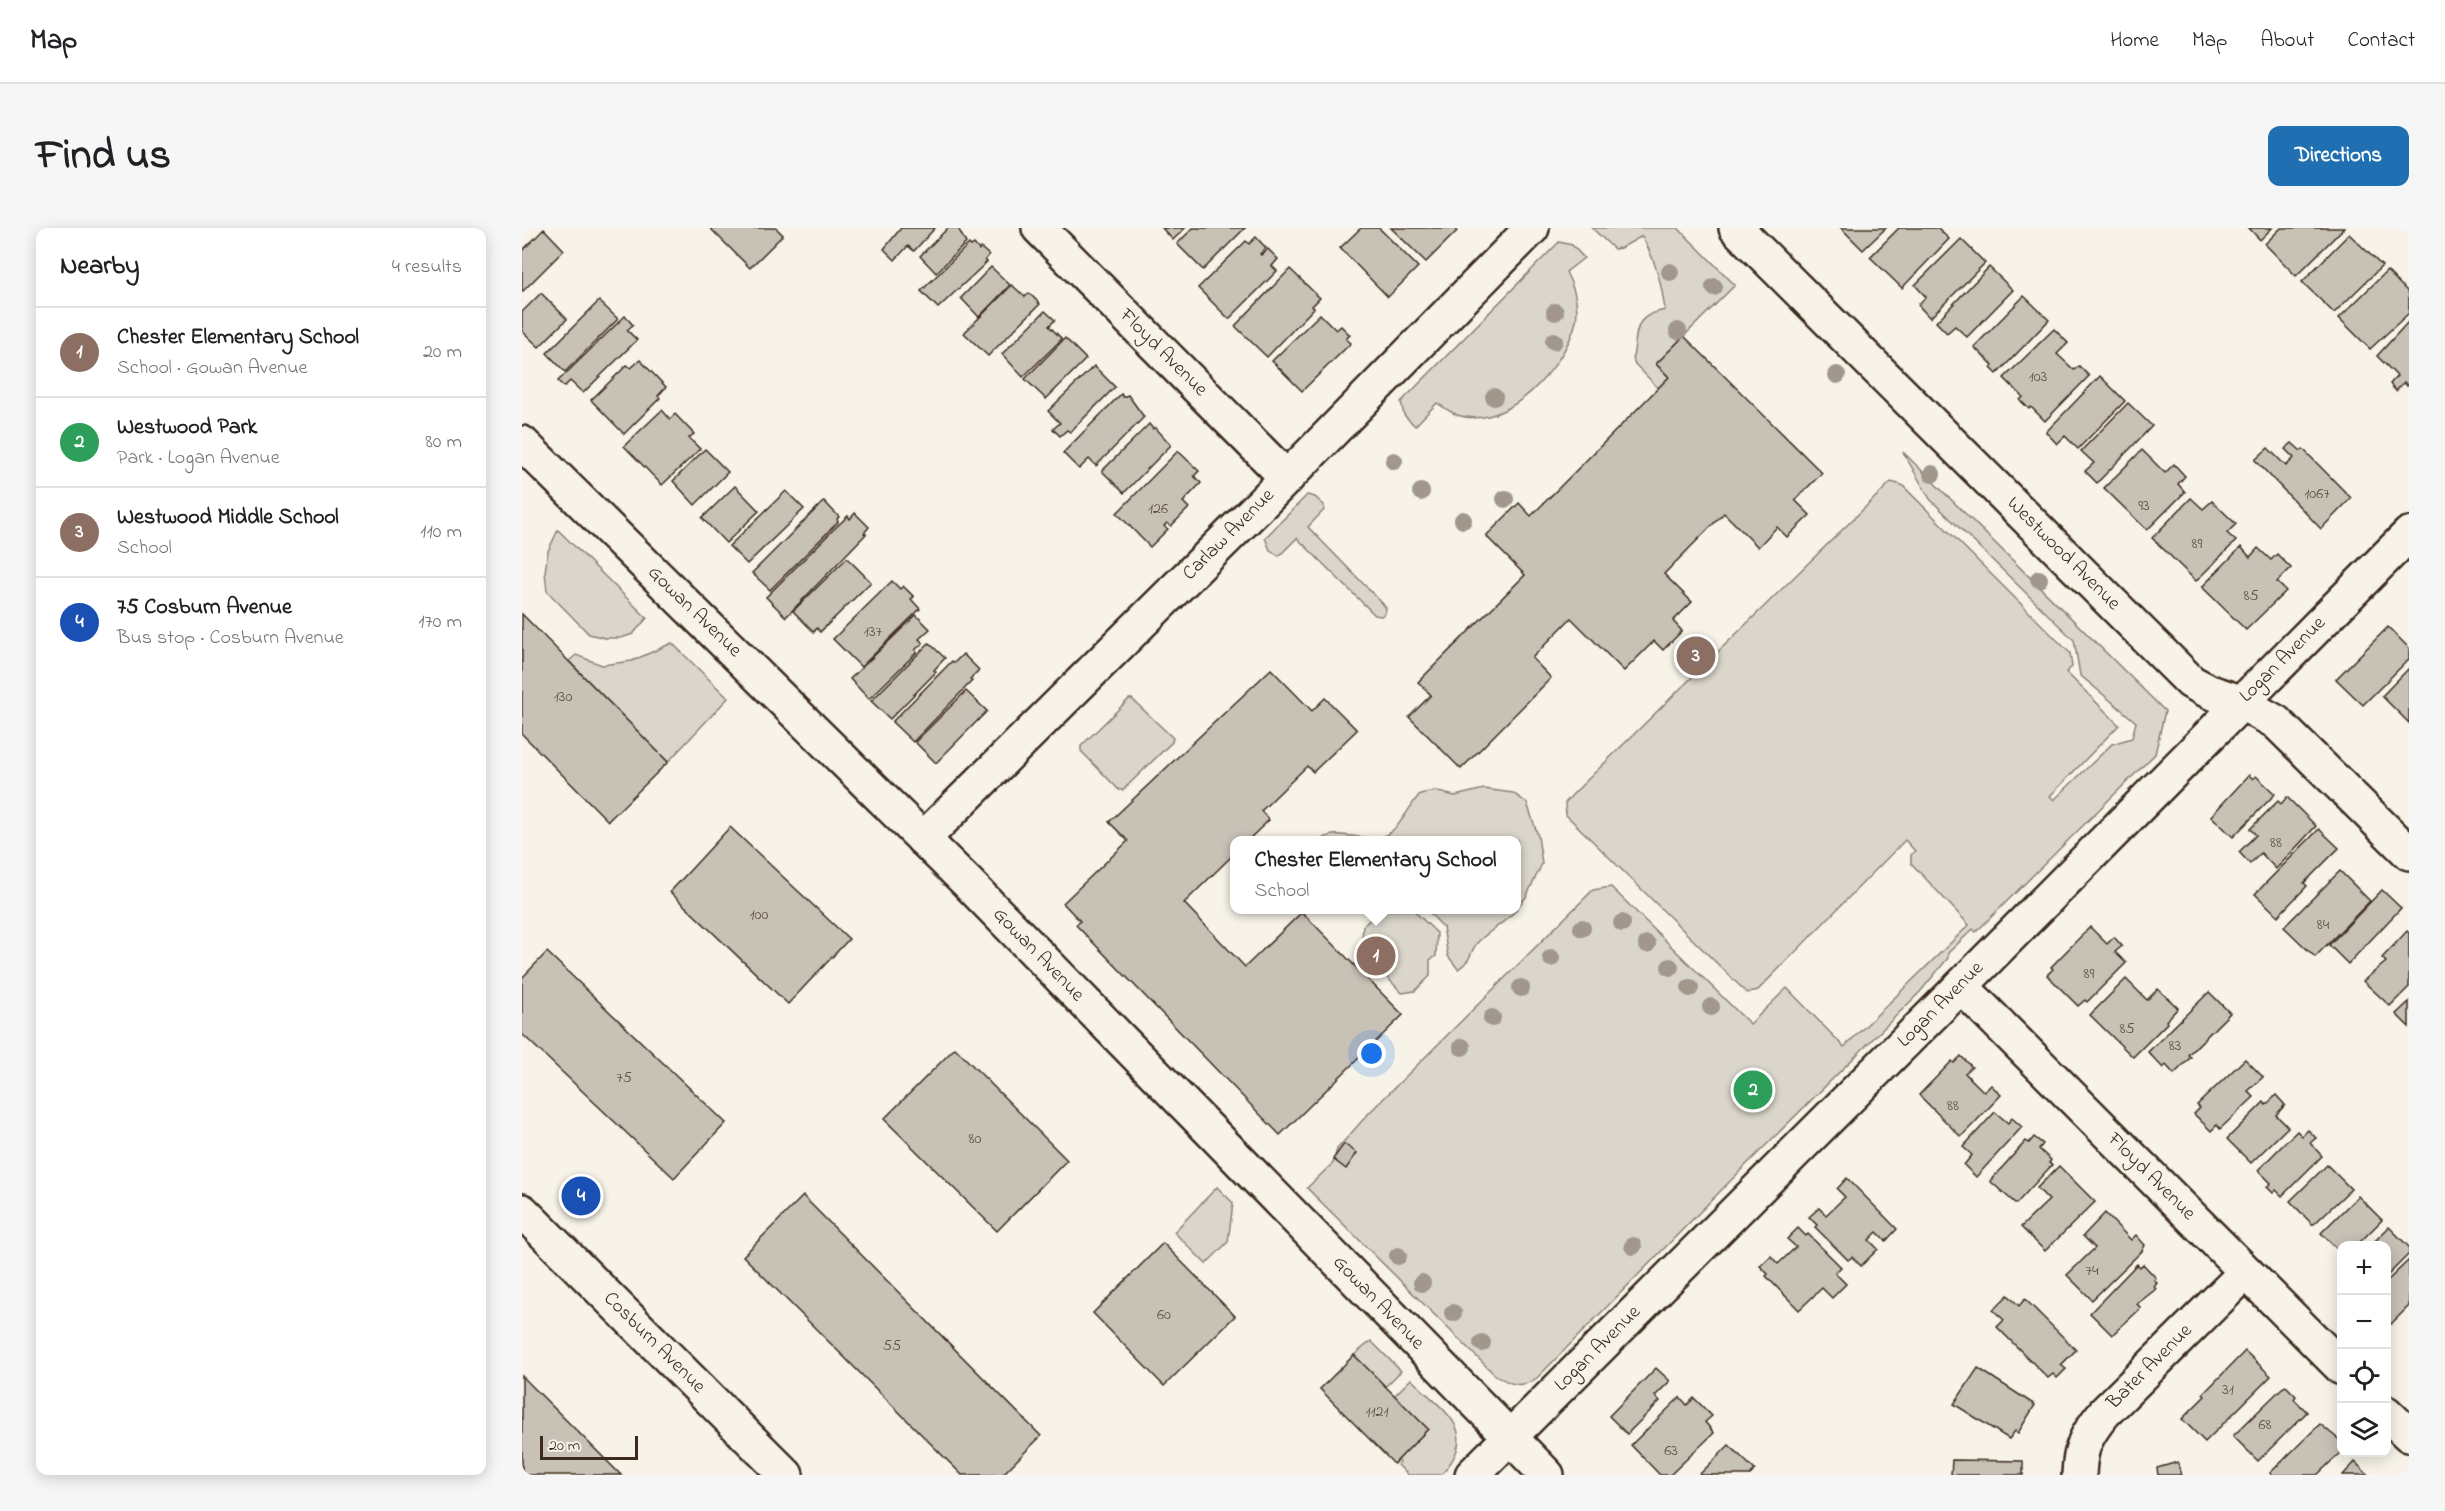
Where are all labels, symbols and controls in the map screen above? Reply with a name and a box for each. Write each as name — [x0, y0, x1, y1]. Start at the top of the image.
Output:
text: Map — [30, 21, 77, 62]
text: Home — [2110, 26, 2159, 56]
text: Map — [2192, 26, 2227, 56]
text: About — [2260, 26, 2314, 56]
text: Contact — [2347, 26, 2415, 56]
text: Find us — [36, 126, 171, 187]
button: Directions — [2268, 126, 2409, 186]
text: Nearby — [60, 248, 139, 286]
text: 4 results — [392, 253, 462, 282]
street label: Floyd Avenue — [1112, 302, 1214, 404]
text: Chester Elementary School — [117, 322, 359, 354]
text: 1 — [76, 338, 83, 367]
text: 20 m — [423, 338, 462, 367]
text: School · Gowan Avenue — [117, 354, 308, 383]
house number: 103 — [2029, 365, 2047, 389]
text: Westwood Park — [117, 412, 257, 444]
text: 2 — [75, 428, 84, 457]
text: 80 m — [425, 428, 462, 457]
text: Park · Logan Avenue — [117, 444, 280, 473]
street label: Carlaw Avenue — [1176, 482, 1282, 588]
house number: 1067 — [2304, 482, 2330, 506]
street label: Westwood Avenue — [1999, 490, 2127, 618]
house number: 93 — [2138, 494, 2150, 518]
house number: 126 — [1148, 497, 1168, 521]
text: Westwood Middle School — [117, 502, 339, 534]
text: 3 — [75, 518, 84, 547]
text: 110 m — [420, 518, 462, 547]
house number: 89 — [2192, 532, 2203, 556]
text: School — [117, 534, 172, 563]
street label: Gowan Avenue — [640, 559, 748, 665]
house number: 85 — [2243, 584, 2259, 608]
text: 75 Cosburn Avenue — [117, 592, 292, 624]
text: 4 — [75, 608, 84, 637]
text: 170 m — [418, 608, 462, 637]
street label: Logan Avenue — [2233, 610, 2334, 711]
house number: 137 — [864, 620, 883, 644]
text: Bus stop · Cosburn Avenue — [117, 624, 344, 653]
pin: 3 — [1676, 634, 1716, 678]
house number: 130 — [554, 685, 572, 709]
house number: 88 — [2270, 831, 2282, 855]
popup — [1230, 836, 1521, 914]
text: Chester Elementary School — [1255, 845, 1496, 877]
text: School — [1255, 877, 1309, 906]
street label: Gowan Avenue — [985, 901, 1091, 1009]
house number: 100 — [750, 903, 769, 927]
house number: 84 — [2317, 913, 2330, 937]
pin: 1 — [1356, 934, 1396, 978]
street label: Logan Avenue — [1891, 955, 1992, 1056]
house number: 89 — [2084, 962, 2095, 986]
house number: 85 — [2119, 1017, 2135, 1041]
house number: 83 — [2169, 1034, 2181, 1058]
your location — [1357, 1039, 1386, 1068]
house number: 75 — [616, 1066, 632, 1090]
pin: 2 — [1734, 1068, 1772, 1112]
house number: 88 — [1947, 1094, 1959, 1118]
street label: Floyd Avenue — [2100, 1126, 2202, 1228]
house number: 80 — [969, 1127, 982, 1151]
pin: 4 — [562, 1174, 600, 1218]
map controls — [2337, 1241, 2391, 1457]
button: + — [2337, 1241, 2391, 1295]
street label: Gowan Avenue — [1325, 1249, 1431, 1357]
house number: 74 — [2085, 1259, 2099, 1283]
street label: Cosburn Avenue — [596, 1285, 712, 1401]
button: − — [2337, 1295, 2391, 1349]
street label: Logan Avenue — [1548, 1299, 1649, 1400]
house number: 60 — [1157, 1303, 1171, 1327]
street label: Bater Avenue — [2100, 1318, 2199, 1417]
house number: 55 — [883, 1334, 901, 1358]
button: locate — [2337, 1349, 2391, 1403]
house number: 31 — [2222, 1378, 2234, 1402]
house number: 1121 — [1365, 1400, 1389, 1424]
button: layers — [2337, 1403, 2391, 1457]
house number: 68 — [2258, 1413, 2272, 1437]
scale bar — [540, 1433, 638, 1460]
text: 20 m — [549, 1434, 580, 1458]
house number: 63 — [1664, 1439, 1678, 1463]

